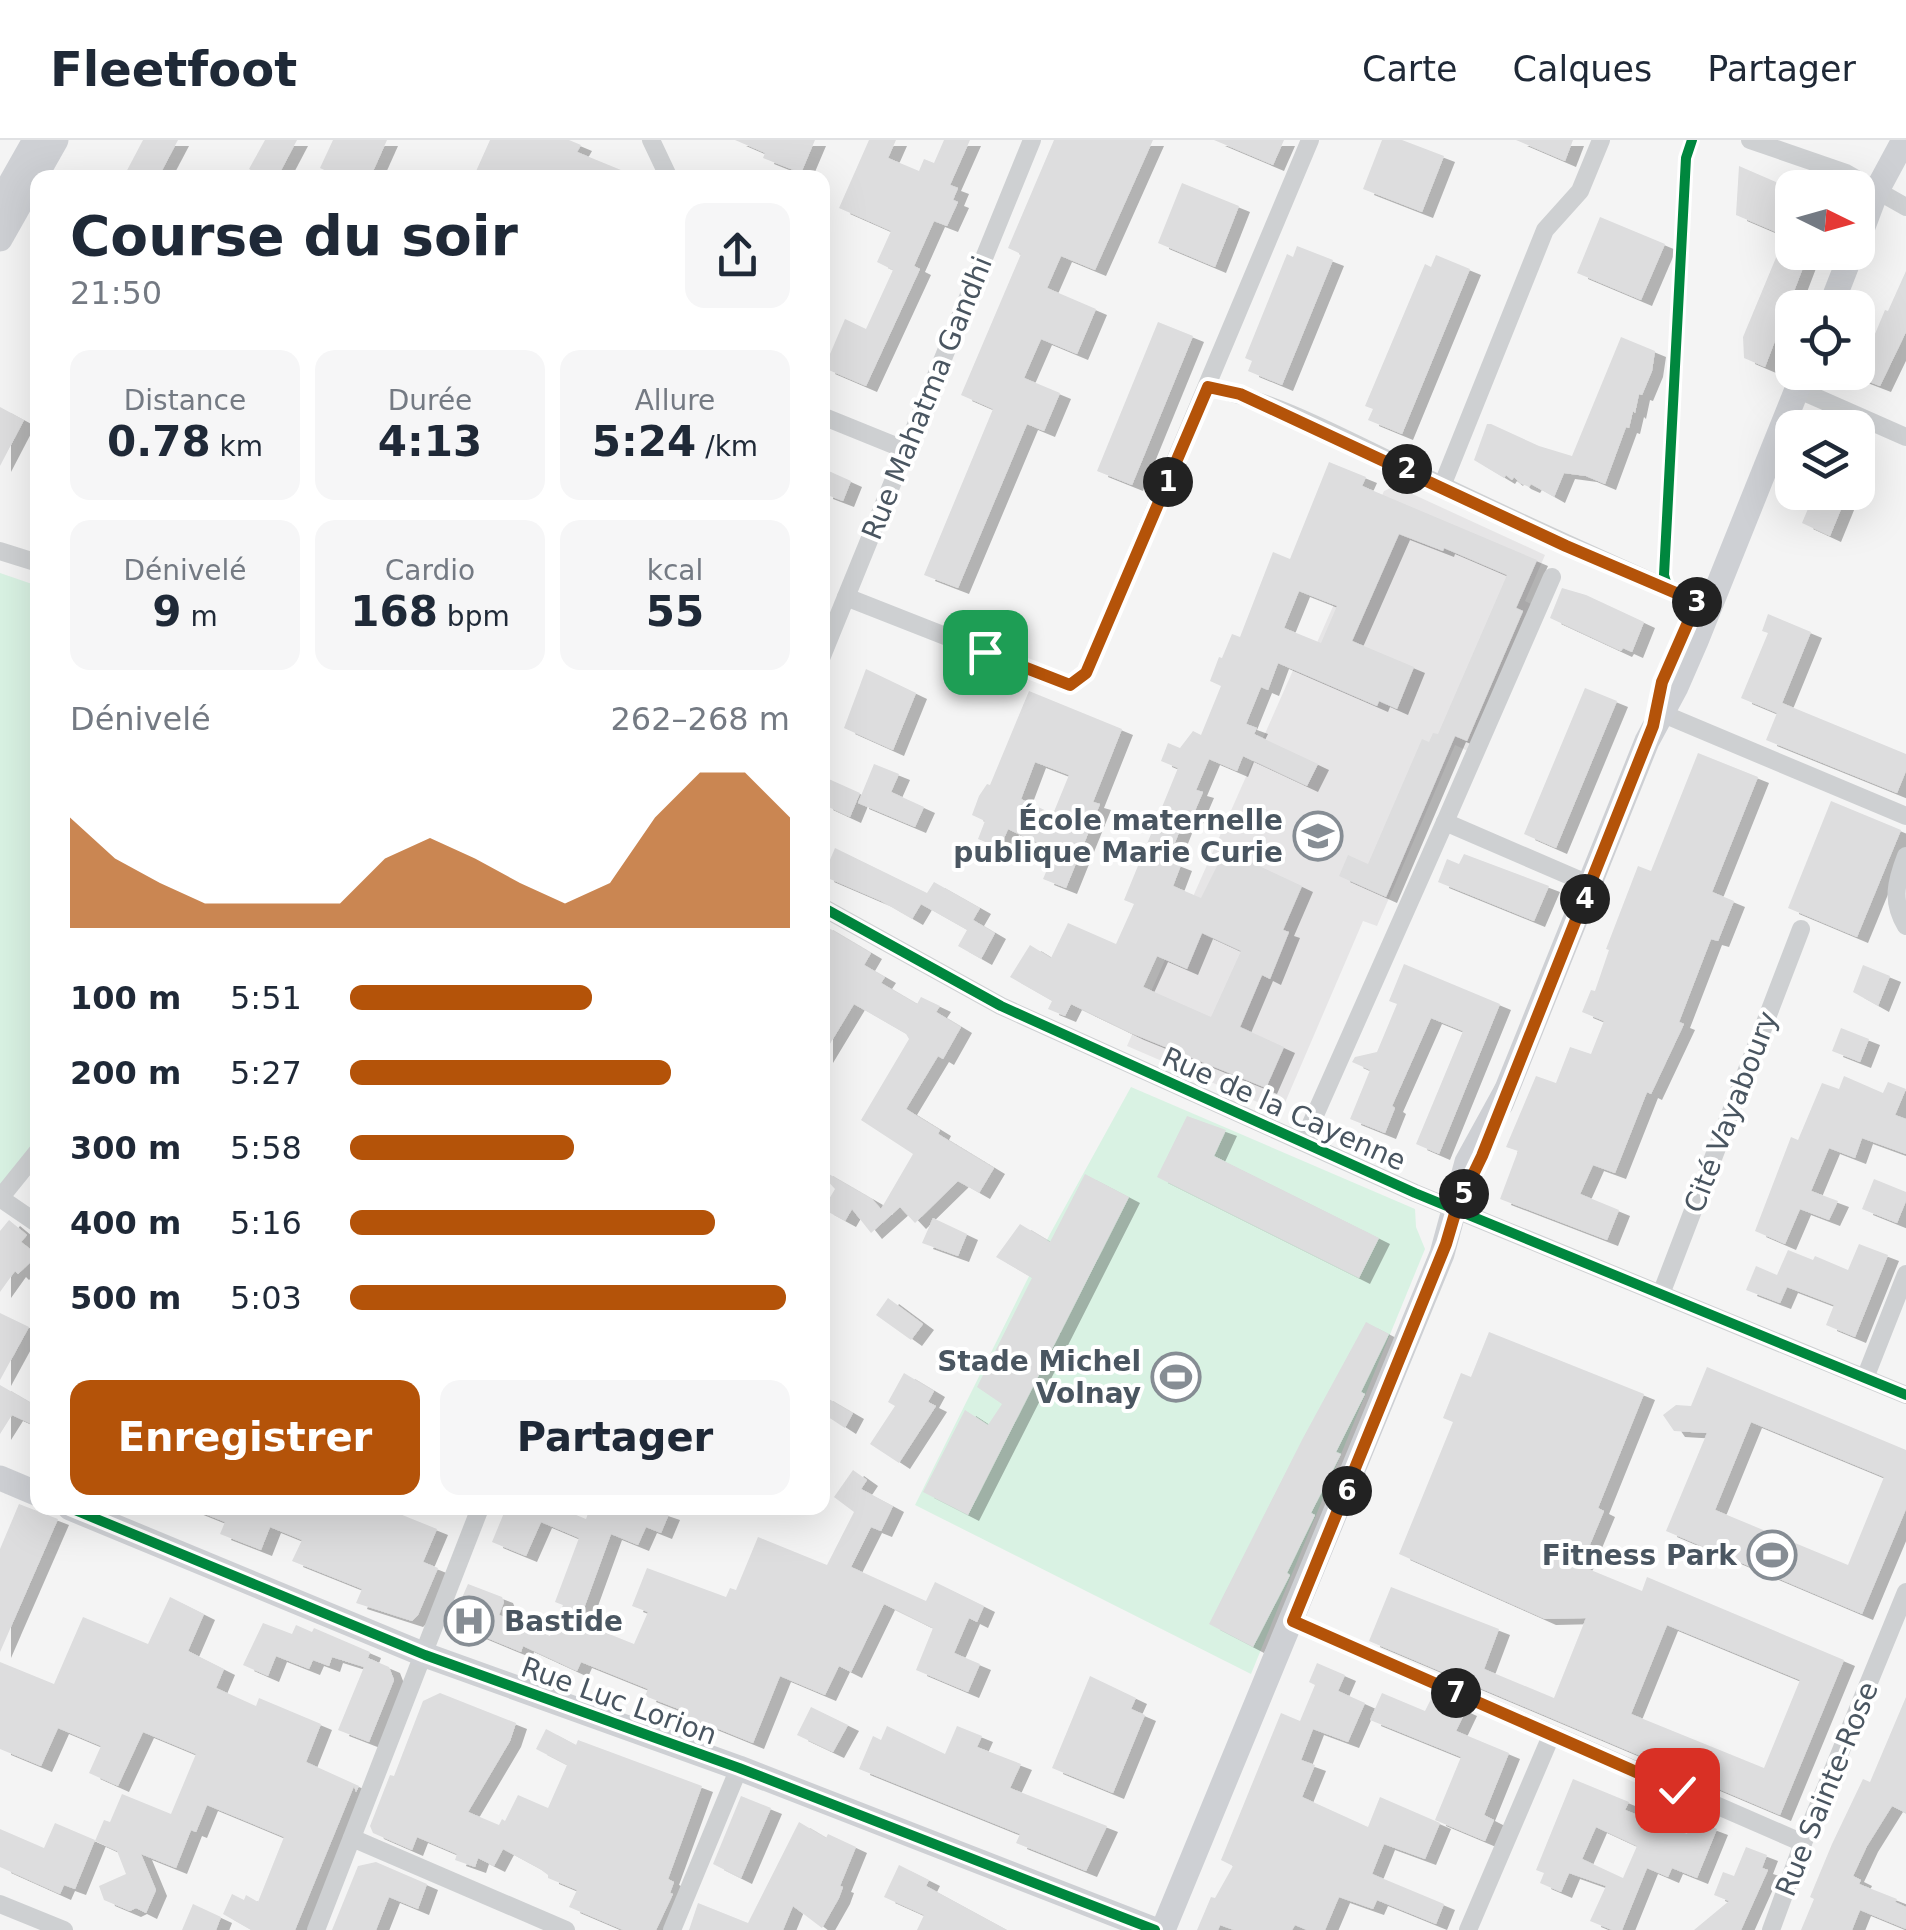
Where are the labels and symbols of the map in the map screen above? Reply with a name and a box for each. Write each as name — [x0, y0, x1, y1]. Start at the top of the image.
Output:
north arrow — [1775, 170, 1875, 270]
street label: Rue Mahatma Gandhi — [855, 252, 999, 544]
pin: 2 — [1382, 444, 1432, 494]
pin: 1 — [1143, 457, 1193, 507]
pin: 3 — [1672, 577, 1722, 627]
pin — [943, 610, 1028, 695]
place label: École maternelle publique Marie Curie — [953, 803, 1283, 869]
school or university icon: École maternelle publique Marie Curie — [1292, 810, 1344, 862]
pin: 4 — [1560, 874, 1610, 924]
street label: Cité Vayaboury — [1677, 1007, 1785, 1217]
street label: Rue de la Cayenne — [1157, 1040, 1411, 1178]
pin: 5 — [1439, 1169, 1489, 1219]
place label: Stade Michel Volnay — [937, 1345, 1141, 1410]
sports icon: Stade Michel Volnay — [1150, 1351, 1202, 1403]
pin: 6 — [1322, 1466, 1372, 1516]
sports icon: Fitness Park — [1746, 1529, 1798, 1581]
place label: Fitness Park — [1542, 1539, 1738, 1572]
hospital icon: Bastide — [443, 1595, 495, 1647]
place label: Bastide — [504, 1605, 623, 1638]
street label: Rue Luc Lorion — [517, 1650, 721, 1752]
pin: 7 — [1431, 1668, 1481, 1718]
street label: Rue Sainte-Rose — [1769, 1677, 1885, 1901]
pin — [1635, 1748, 1720, 1833]

